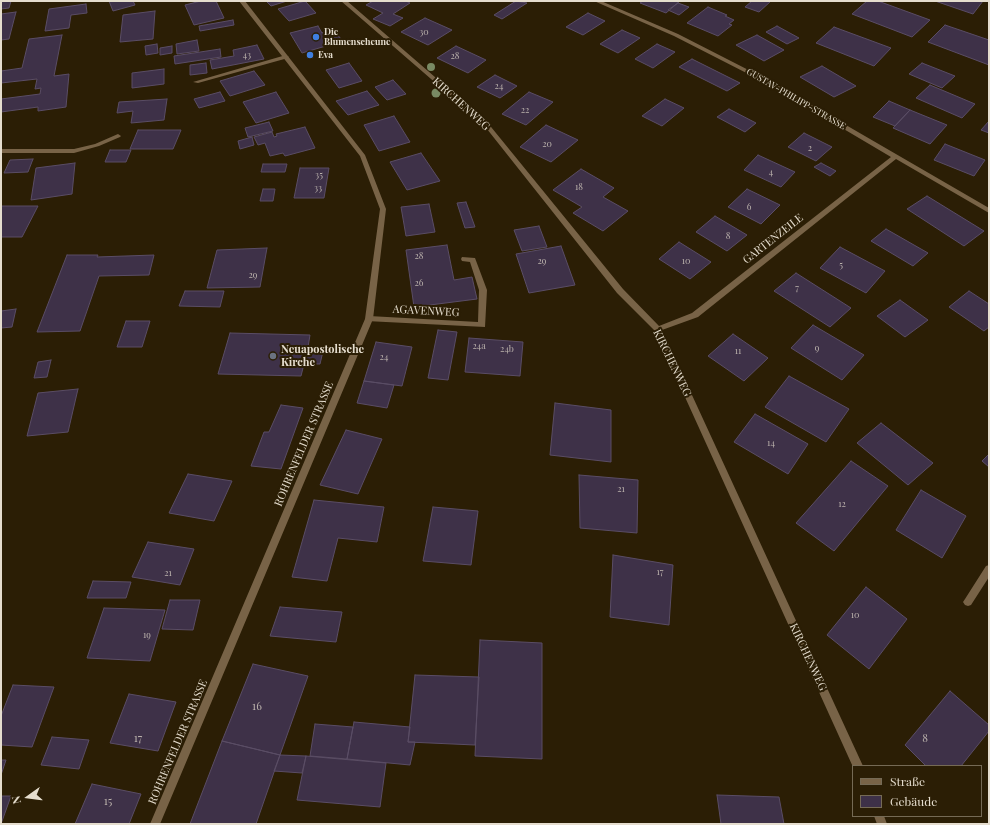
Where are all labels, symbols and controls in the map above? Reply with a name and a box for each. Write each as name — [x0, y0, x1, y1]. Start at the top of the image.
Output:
place label: Die Blumenscheune — [324, 27, 391, 48]
house number: 30 — [419, 27, 429, 37]
marker: Die Blumenscheune — [311, 32, 321, 42]
house number: 43 — [243, 50, 251, 60]
marker: Eva — [305, 50, 315, 60]
place label: Eva — [318, 50, 333, 60]
house number: 28 — [451, 51, 459, 61]
street label: GUSTAV-PHILIPP-STRASSE — [744, 66, 848, 132]
street label: KIRCHENWEG — [430, 75, 492, 133]
house number: 24 — [495, 81, 503, 91]
house number: 22 — [521, 105, 529, 115]
house number: 20 — [542, 139, 552, 149]
house number: 2 — [808, 143, 812, 153]
house number: 4 — [769, 167, 773, 177]
house number: 35 — [315, 170, 323, 180]
house number: 18 — [575, 182, 583, 192]
house number: 33 — [314, 183, 322, 193]
house number: 6 — [747, 202, 751, 212]
street label: GARTENZEILE — [740, 211, 806, 267]
house number: 8 — [726, 231, 730, 241]
house number: 28 — [415, 251, 423, 261]
house number: 29 — [538, 256, 546, 266]
house number: 10 — [682, 256, 690, 266]
house number: 5 — [839, 260, 843, 270]
house number: 29 — [249, 270, 257, 280]
house number: 26 — [415, 278, 423, 288]
house number: 7 — [795, 283, 799, 293]
street label: AGAVENWEG — [392, 303, 460, 319]
street label: KIRCHENWEG — [650, 327, 694, 399]
house number: 24a — [472, 341, 486, 351]
place label: Neuapostolische Kirche — [281, 343, 364, 369]
house number: 9 — [815, 343, 819, 353]
house number: 24b — [500, 344, 514, 354]
house number: 11 — [735, 346, 741, 356]
marker: Neuapostolische Kirche — [268, 351, 278, 361]
house number: 24 — [380, 352, 388, 362]
street label: ROHRENFELDER STRASSE — [272, 380, 336, 508]
house number: 14 — [767, 438, 775, 448]
house number: 21 — [617, 484, 625, 494]
house number: 12 — [838, 499, 846, 509]
house number: 17 — [657, 567, 663, 577]
house number: 21 — [164, 568, 172, 578]
house number: 10 — [851, 610, 859, 620]
street label: KIRCHENWEG — [787, 621, 829, 693]
house number: 19 — [143, 630, 151, 640]
street label: ROHRENFELDER STRASSE — [146, 678, 210, 806]
house number: 16 — [252, 700, 262, 714]
house number: 17 — [134, 732, 142, 746]
house number: 8 — [922, 732, 928, 746]
legend — [852, 765, 982, 817]
text: Straße — [890, 773, 925, 789]
north arrow — [8, 777, 48, 817]
text: Gebäude — [890, 793, 937, 809]
text: N — [8, 794, 24, 806]
house number: 15 — [104, 795, 112, 809]

